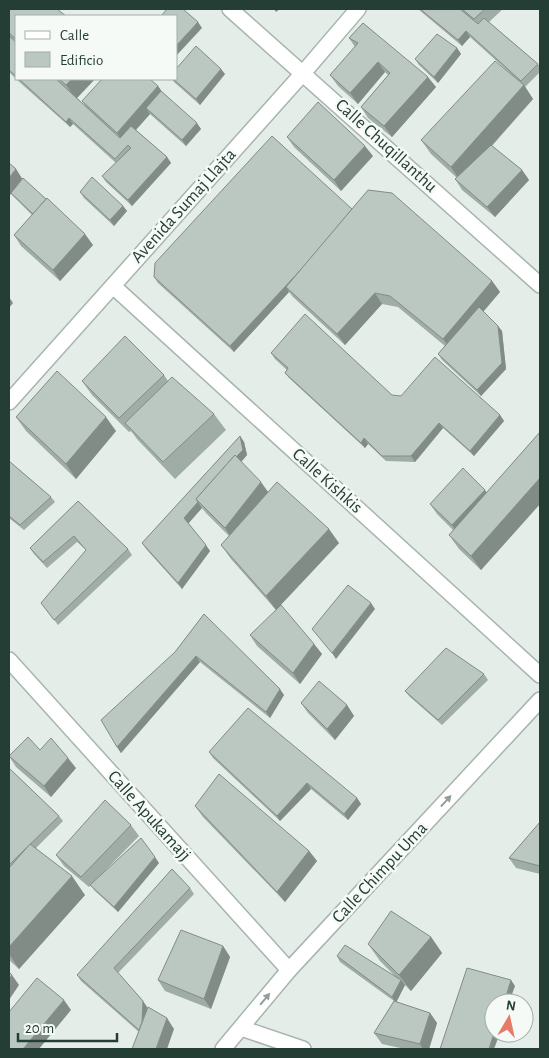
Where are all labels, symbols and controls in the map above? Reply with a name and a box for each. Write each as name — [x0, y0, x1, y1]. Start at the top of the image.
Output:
legend — [15, 15, 178, 80]
text: Calle — [60, 28, 89, 43]
text: Edificio — [60, 53, 103, 68]
street label: Calle Chuqillanthu — [332, 96, 440, 196]
street label: Avenida Sumaj Llajta — [128, 145, 240, 267]
street label: Calle Kishkis — [289, 445, 365, 517]
street label: Calle Apukamajj — [104, 767, 194, 865]
one-way arrow — [440, 796, 452, 808]
street label: Calle Chimpu Uma — [329, 819, 431, 927]
one-way arrow — [260, 992, 271, 1005]
north arrow — [484, 993, 534, 1043]
text: N — [505, 998, 517, 1014]
scale bar — [18, 1010, 116, 1042]
text: 20 m — [25, 1021, 54, 1036]

